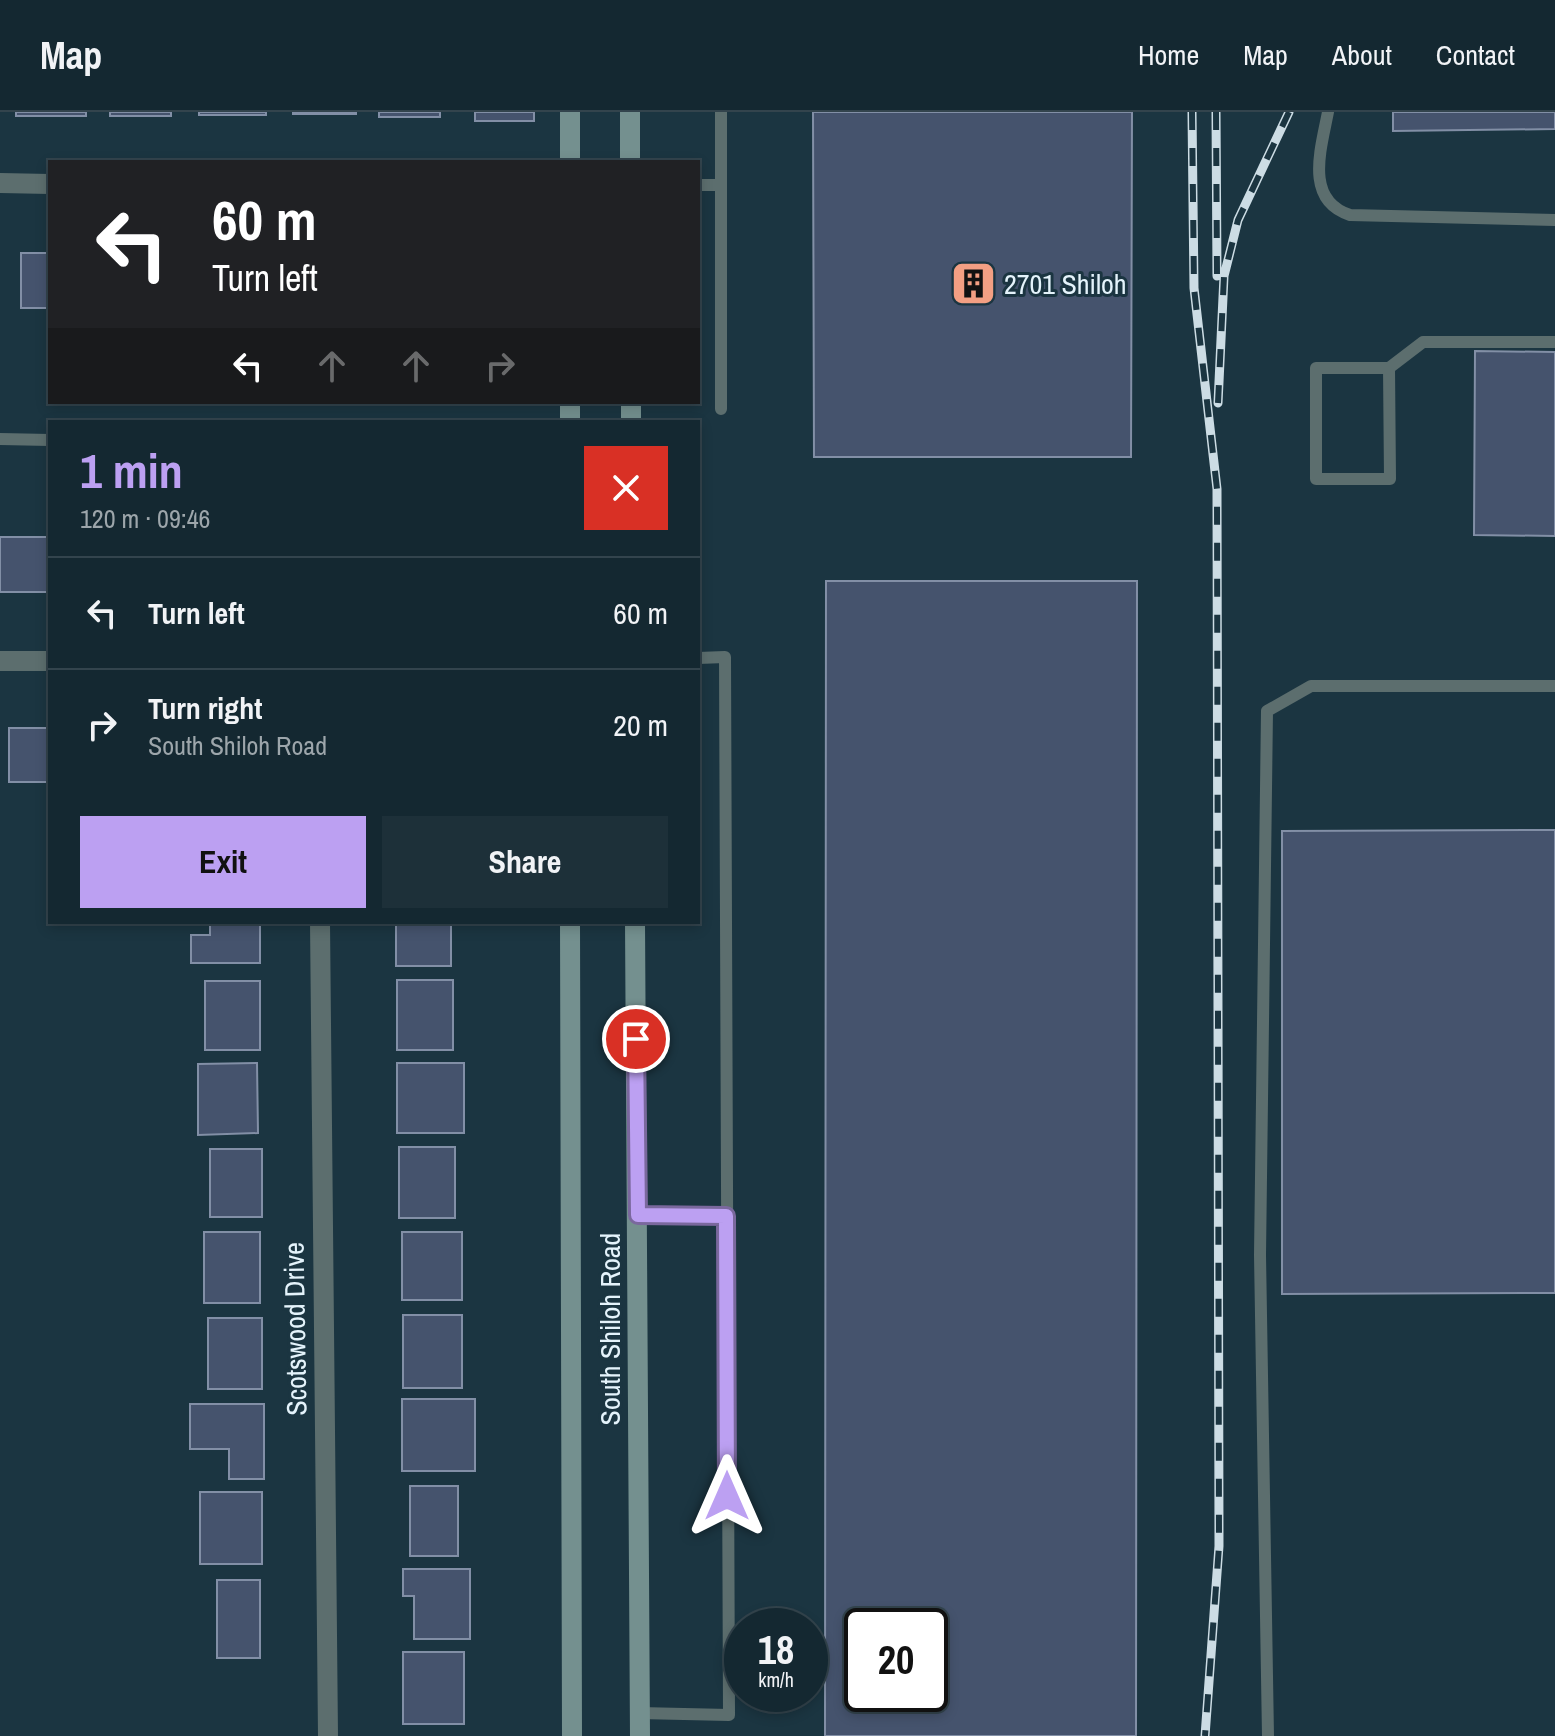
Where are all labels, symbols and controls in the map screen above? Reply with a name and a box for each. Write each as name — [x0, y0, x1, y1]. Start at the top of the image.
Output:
text: Map — [40, 30, 102, 81]
text: Home — [1138, 36, 1199, 74]
text: Map — [1243, 36, 1288, 74]
text: About — [1332, 36, 1392, 74]
text: Contact — [1436, 36, 1515, 74]
text: 60 m — [212, 182, 317, 257]
icon: left — [80, 192, 184, 296]
text: Turn left — [212, 254, 318, 302]
building icon: 2701 Shiloh — [949, 260, 997, 308]
place label: 2701 Shiloh — [1004, 265, 1127, 303]
icon: left — [226, 344, 270, 388]
icon: ahead — [310, 344, 354, 388]
icon: ahead — [394, 344, 438, 388]
icon: right — [478, 344, 522, 388]
text: 1 min — [80, 438, 183, 503]
button: close — [584, 446, 668, 530]
text: 120 m · 09:46 — [80, 501, 210, 536]
icon: left — [80, 591, 124, 635]
text: Turn left — [148, 593, 245, 633]
text: 60 m — [613, 593, 668, 633]
text: Turn right — [148, 688, 262, 728]
icon: right — [80, 703, 124, 747]
text: 20 m — [613, 705, 668, 745]
text: South Shiloh Road — [148, 728, 327, 763]
button: Exit — [80, 816, 366, 908]
button: Share — [382, 816, 668, 908]
pin — [602, 1005, 670, 1073]
icon: arrive — [614, 1017, 658, 1061]
street label: South Shiloh Road — [591, 1233, 629, 1425]
street label: Scotswood Drive — [274, 1242, 316, 1416]
position arrow — [685, 1454, 769, 1538]
speed limit sign: 20 — [844, 1608, 948, 1712]
text: 18 — [758, 1623, 794, 1676]
text: km/h — [758, 1666, 794, 1693]

